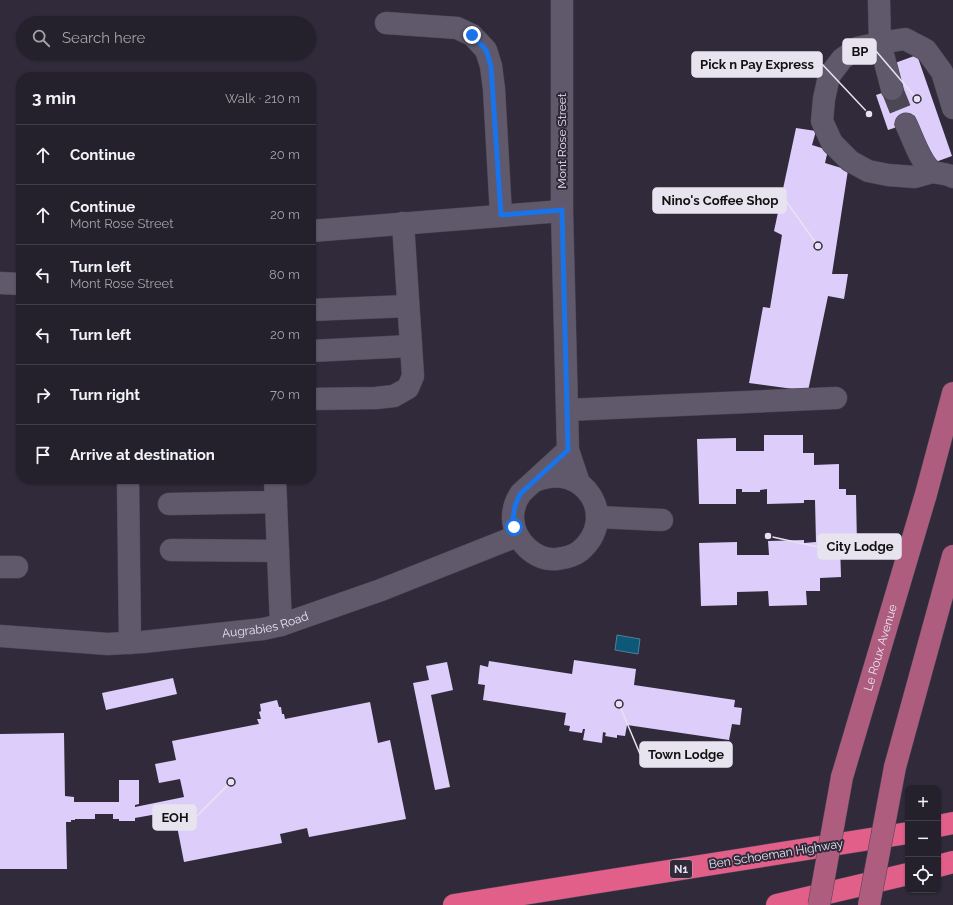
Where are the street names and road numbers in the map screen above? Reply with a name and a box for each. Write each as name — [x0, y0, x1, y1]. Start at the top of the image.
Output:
street label: Mont Rose Street — [555, 93, 569, 189]
street label: Le Roux Avenue — [861, 603, 900, 693]
street label: Augrabies Road — [221, 609, 310, 640]
street label: Ben Schoeman Highway — [708, 836, 845, 872]
road number: N1 — [670, 860, 692, 878]

